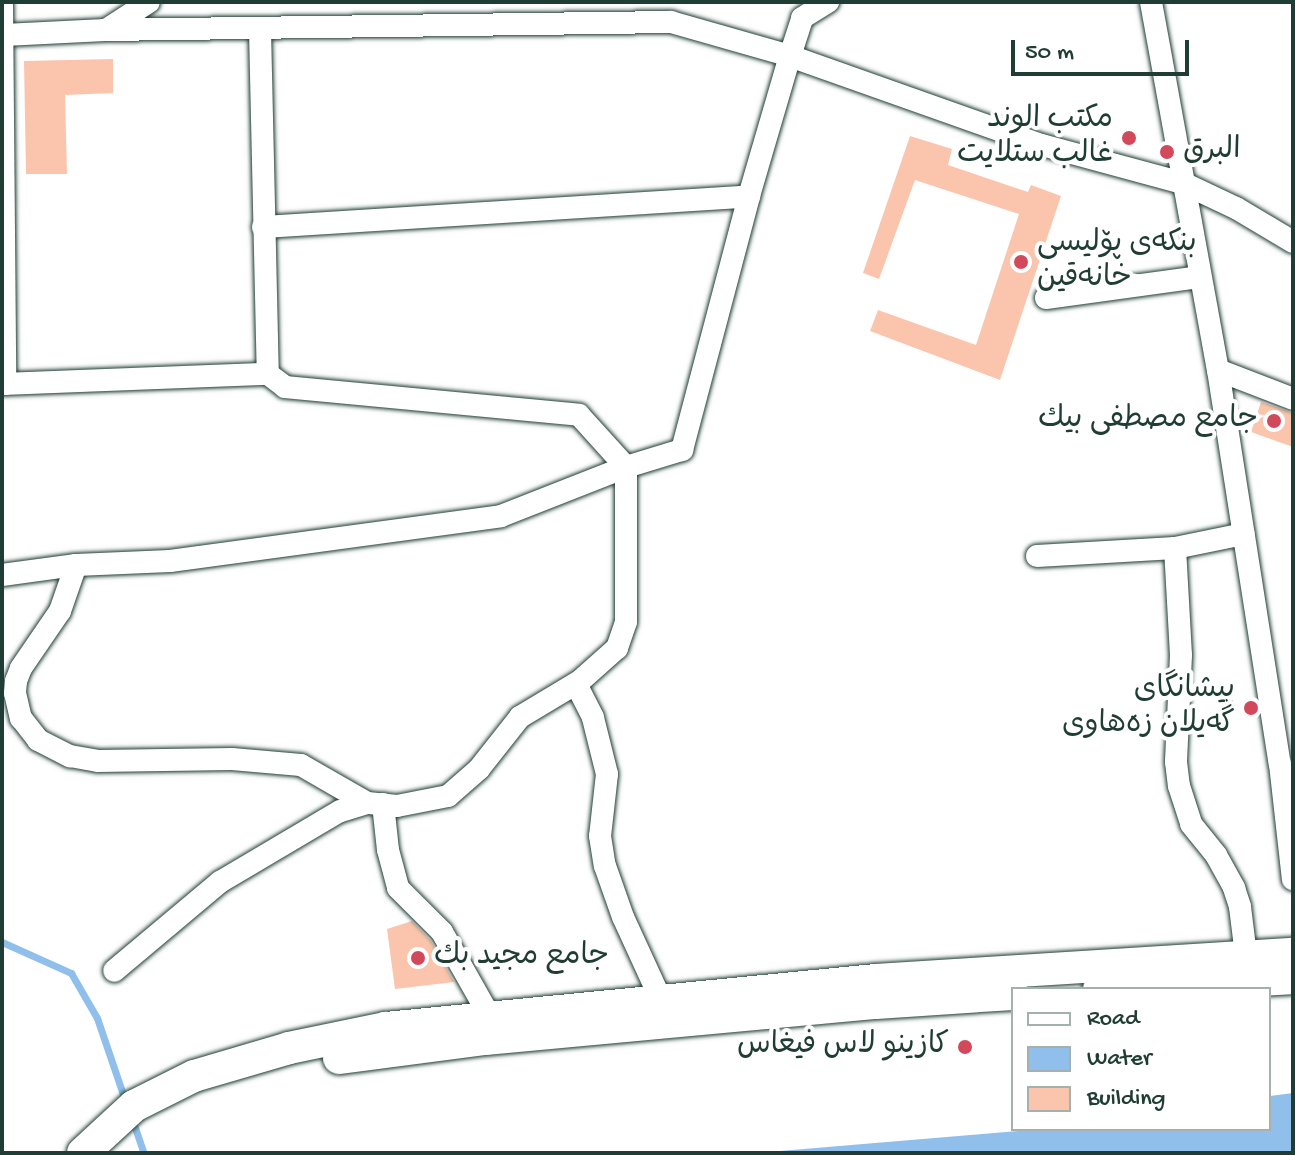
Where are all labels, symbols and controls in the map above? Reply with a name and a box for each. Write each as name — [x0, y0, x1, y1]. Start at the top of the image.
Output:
scale bar — [1015, 24, 1193, 74]
text: 50 m — [1025, 39, 1074, 68]
place label: مكتب الوند غالب ستلايت — [957, 103, 1113, 174]
marker: مكتب الوند غالب ستلايت — [1120, 129, 1138, 147]
place label: البرق — [1183, 134, 1241, 170]
marker: البرق — [1158, 143, 1176, 161]
place label: بنکەی پۆلیسی خانەقین — [1037, 227, 1197, 298]
marker: بنکەی پۆلیسی خانەقین — [1012, 253, 1030, 271]
place label: جامع مصطفى بيك — [1038, 403, 1258, 439]
marker: جامع مصطفى بيك — [1265, 412, 1283, 430]
place label: پیشانگای گەیلان زەهاوی — [1062, 673, 1235, 744]
marker: پیشانگای گەیلان زەهاوی — [1242, 699, 1260, 717]
place label: جامع مجيد بك — [434, 940, 609, 976]
marker: جامع مجيد بك — [409, 949, 427, 967]
legend — [1011, 987, 1271, 1131]
text: Road — [1087, 1005, 1139, 1034]
place label: كازينو لاس فيغاس — [737, 1029, 949, 1065]
marker: كازينو لاس فيغاس — [956, 1038, 974, 1056]
text: Water — [1087, 1045, 1151, 1074]
text: Building — [1087, 1085, 1165, 1114]

